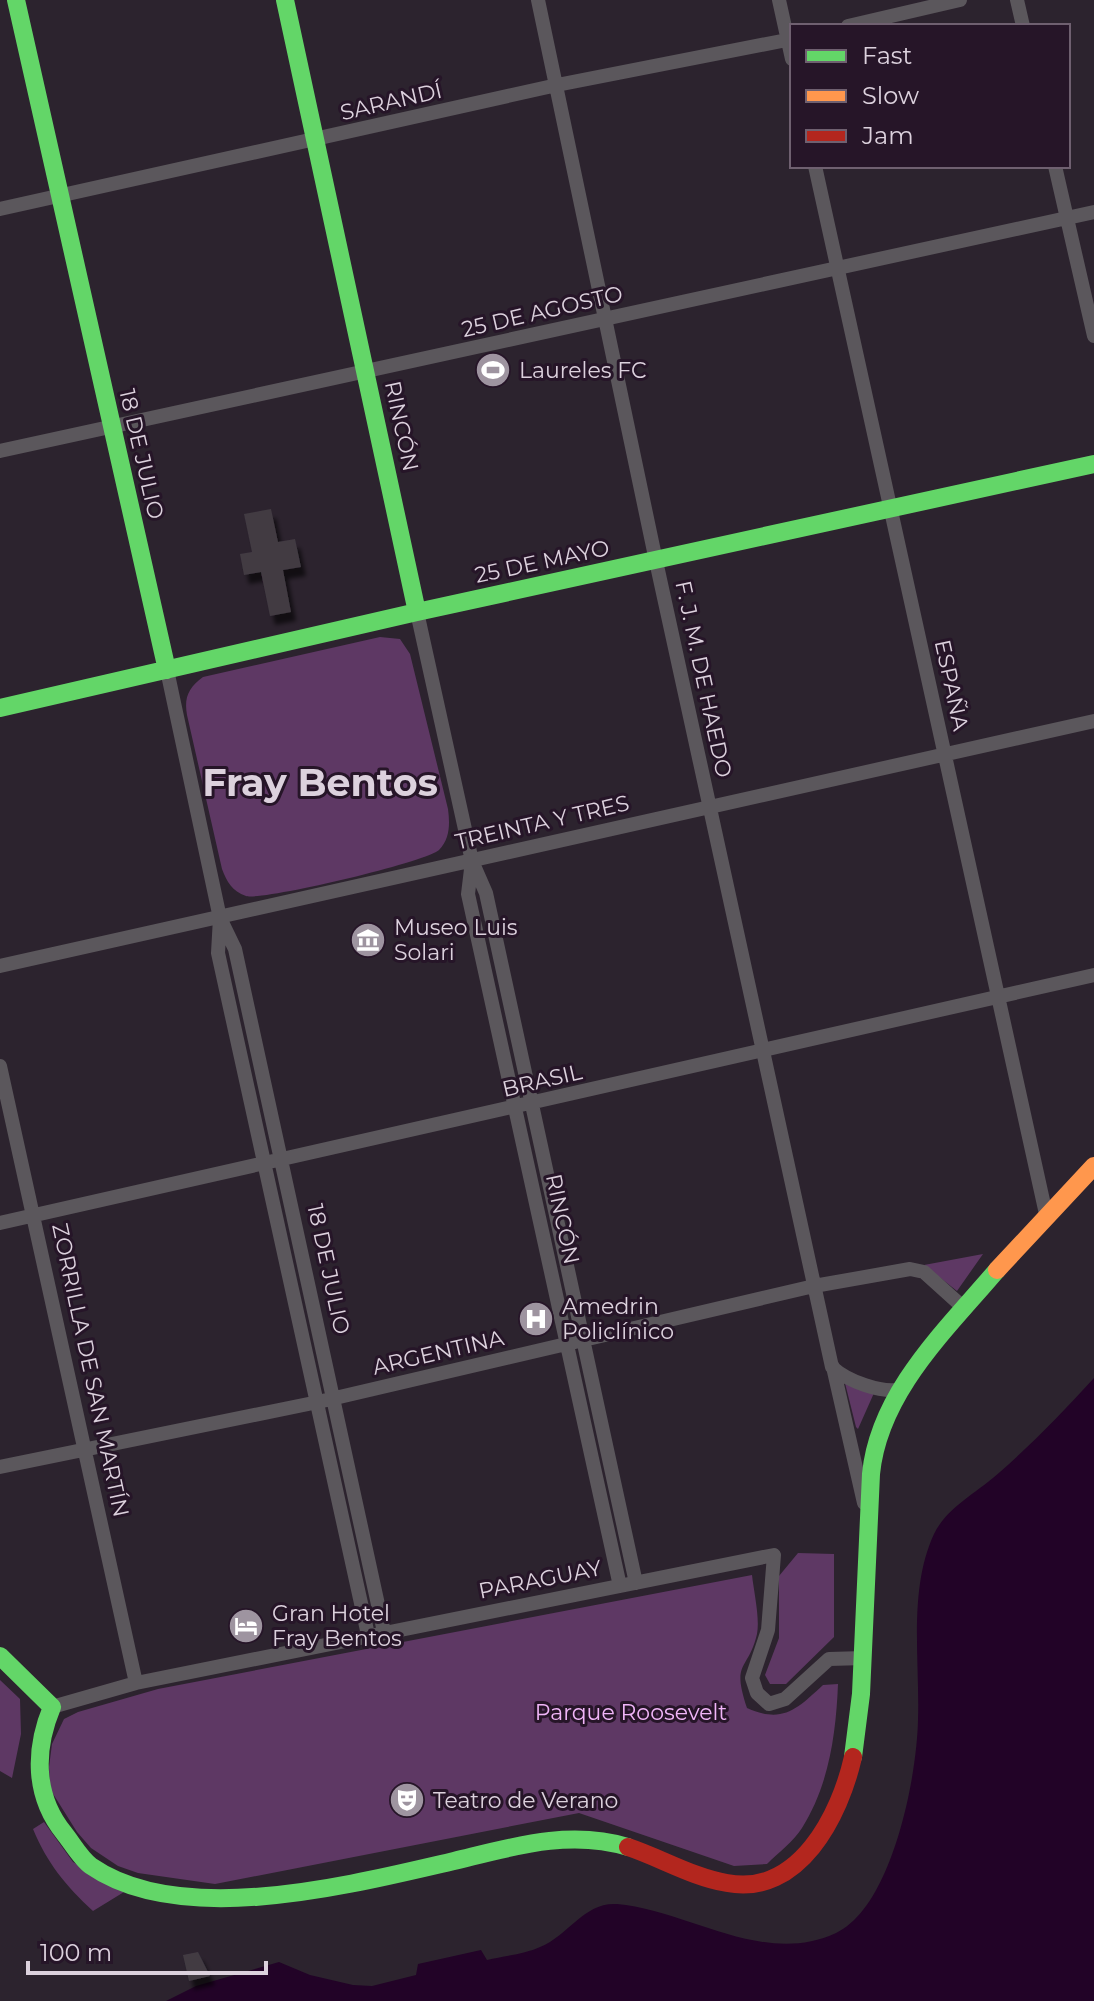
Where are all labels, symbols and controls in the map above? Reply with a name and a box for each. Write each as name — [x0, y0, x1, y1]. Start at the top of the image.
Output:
legend — [790, 24, 1070, 168]
text: Fast — [862, 41, 913, 70]
street label: SARANDÍ — [338, 77, 445, 126]
text: Slow — [862, 81, 919, 110]
text: Jam — [861, 121, 914, 150]
street label: 25 DE AGOSTO — [459, 280, 625, 343]
sports icon: Laureles FC — [474, 351, 512, 389]
place label: Laureles FC — [519, 357, 647, 384]
street label: RINCÓN — [379, 378, 424, 474]
street label: 18 DE JULIO — [113, 386, 170, 522]
street label: 25 DE MAYO — [472, 534, 612, 589]
street label: F. J. M. DE HAEDO — [669, 578, 738, 780]
street label: ESPAÑA — [929, 637, 974, 733]
district label: Fray Bentos — [202, 759, 438, 806]
street label: TREINTA Y TRES — [453, 789, 632, 856]
place label: Museo Luis Solari — [394, 914, 518, 966]
museum icon: Museo Luis Solari — [349, 921, 387, 959]
street label: BRASIL — [499, 1058, 585, 1103]
street label: RINCÓN — [540, 1171, 585, 1267]
street label: 18 DE JULIO — [301, 1201, 356, 1337]
street label: ZORRILLA DE SAN MARTÍN — [46, 1221, 135, 1520]
place label: Amedrin Policlínico — [562, 1293, 674, 1345]
hospital icon: Amedrin Policlínico — [517, 1300, 555, 1338]
street label: ARGENTINA — [370, 1324, 507, 1381]
street label: PARAGUAY — [476, 1554, 604, 1605]
place label: Gran Hotel Fray Bentos — [272, 1600, 402, 1652]
hotel icon: Gran Hotel Fray Bentos — [227, 1607, 265, 1645]
park label: Parque Roosevelt — [535, 1699, 727, 1726]
theatre icon: Teatro de Verano — [388, 1781, 426, 1819]
place label: Teatro de Verano — [433, 1787, 618, 1814]
scale bar — [28, 1925, 266, 1975]
text: 100 m — [40, 1938, 112, 1967]

